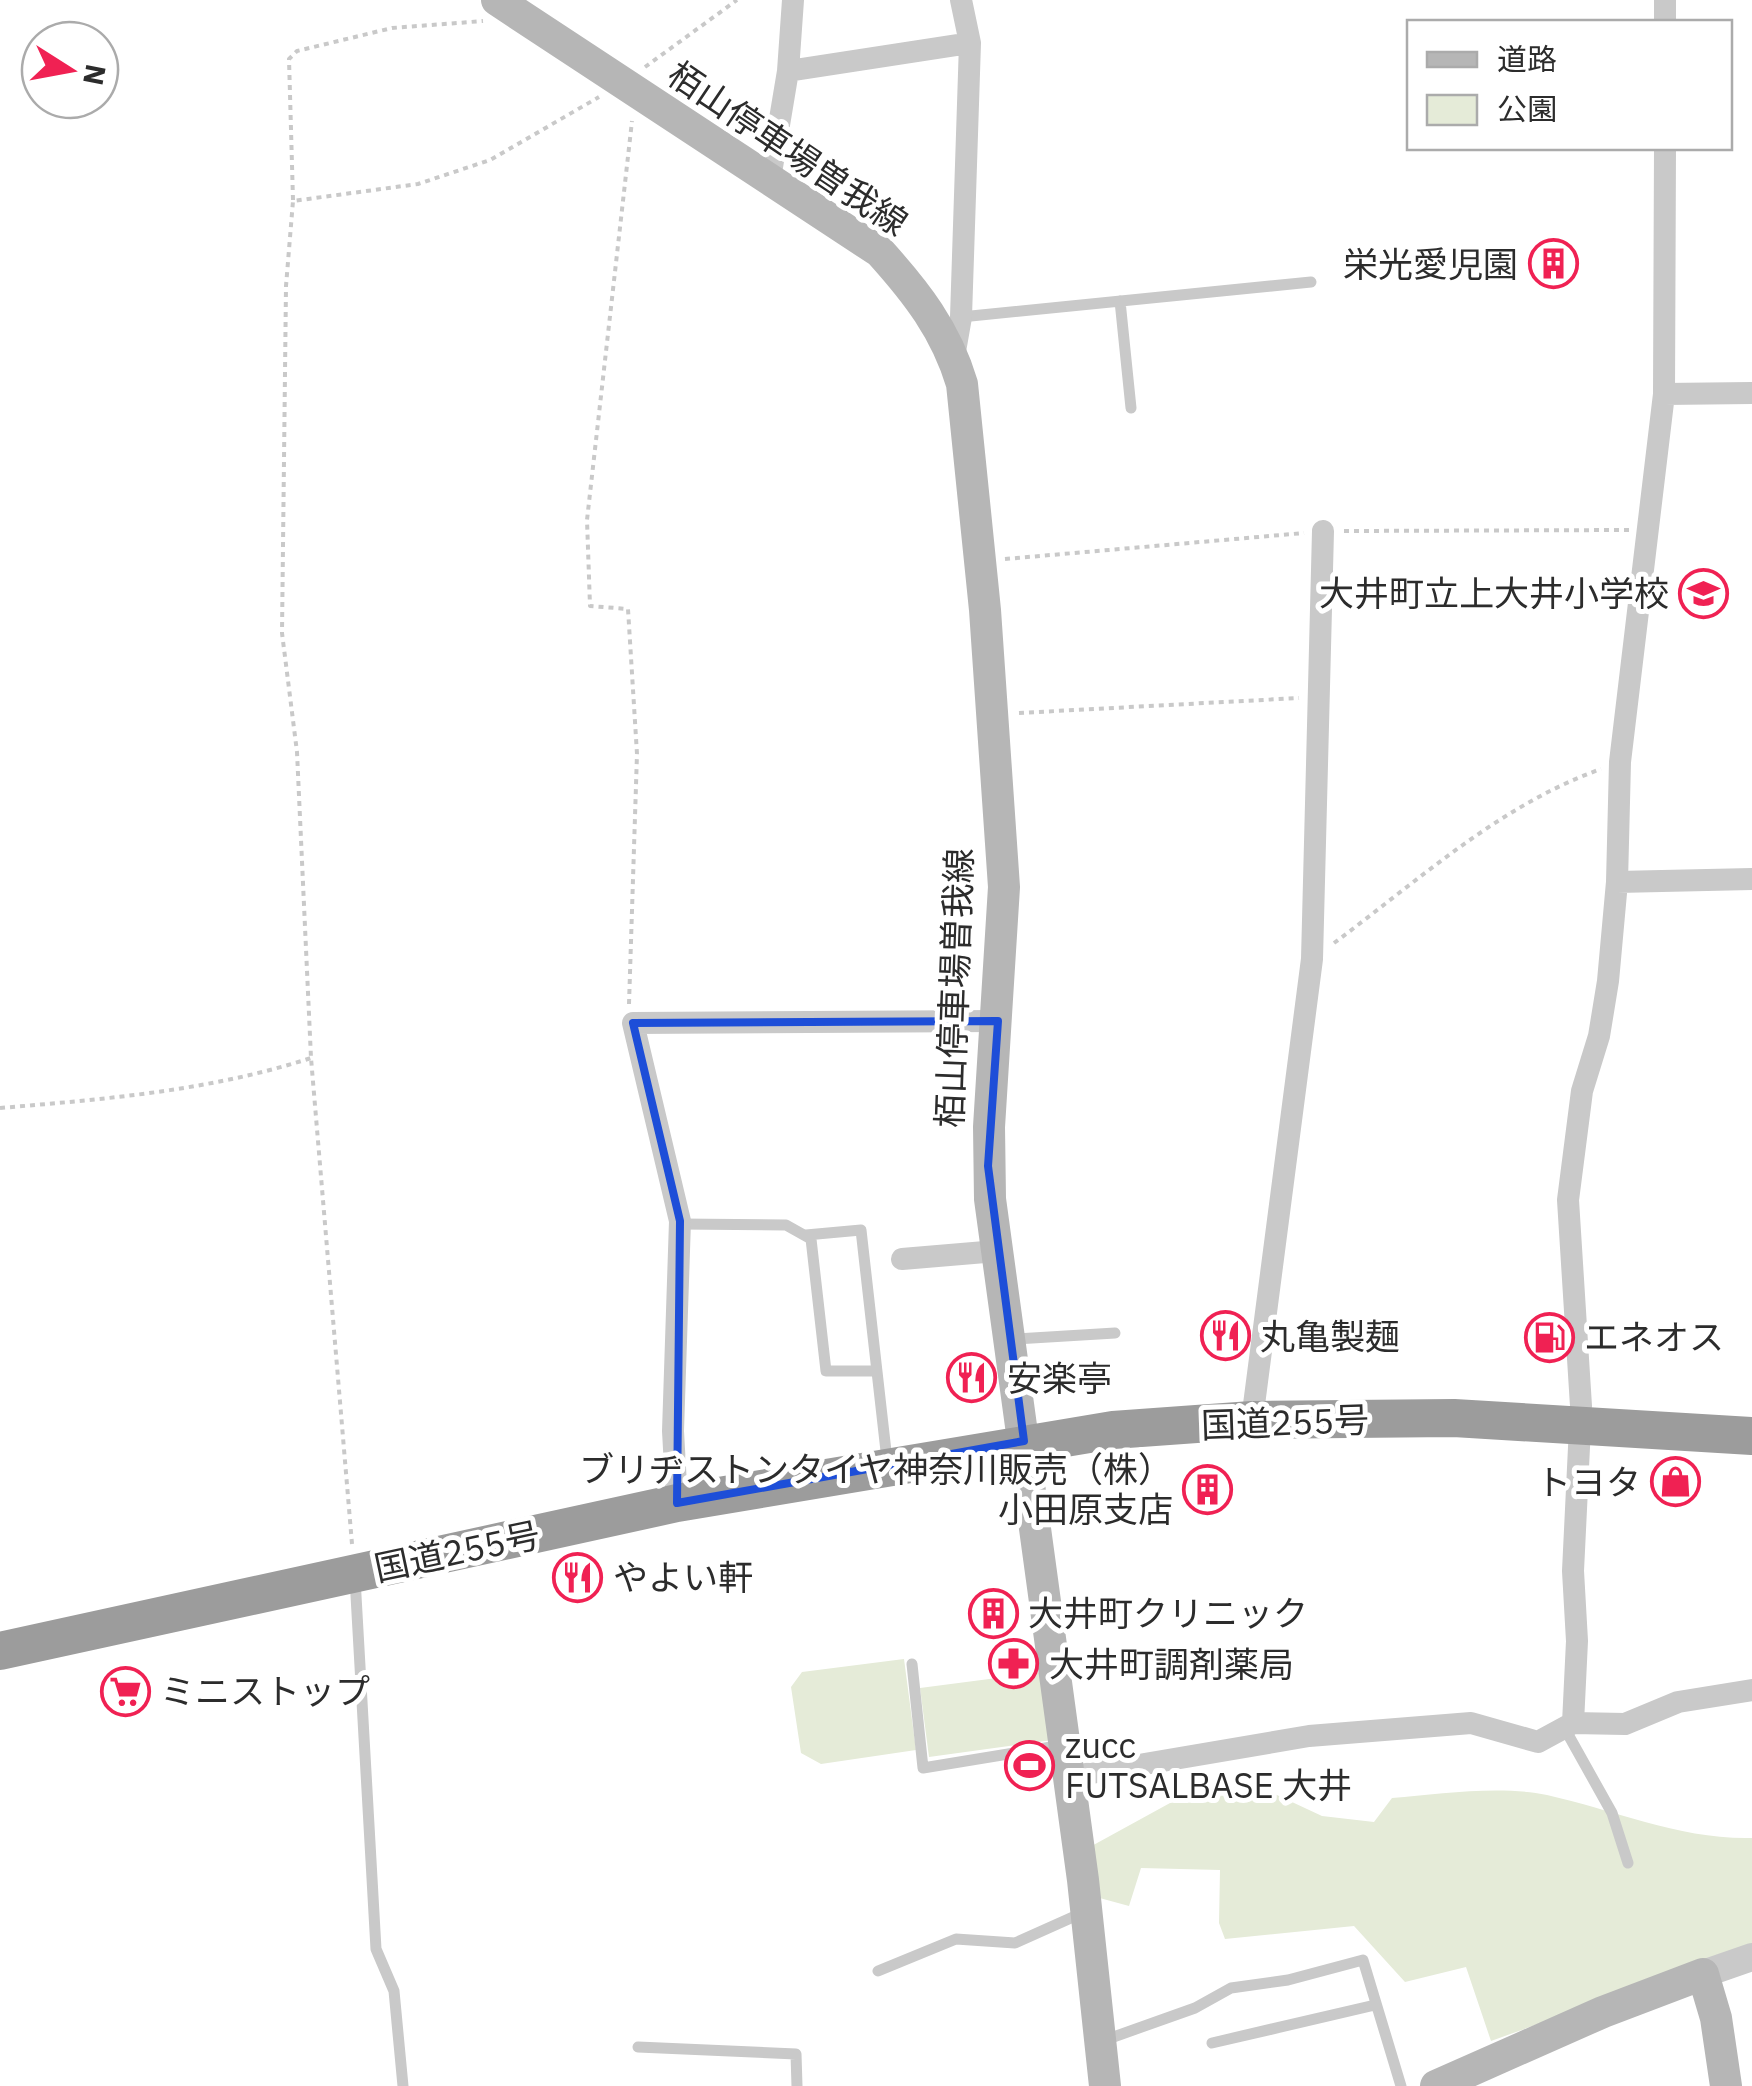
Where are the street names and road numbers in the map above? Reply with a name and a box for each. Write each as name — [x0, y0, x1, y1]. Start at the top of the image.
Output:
street label: 栢山停車場曽我線 — [659, 51, 917, 245]
street label: 栢山停車場曽我線 — [926, 847, 982, 1129]
street label: 国道255号 — [1200, 1396, 1370, 1448]
street label: 国道255号 — [370, 1511, 544, 1591]

